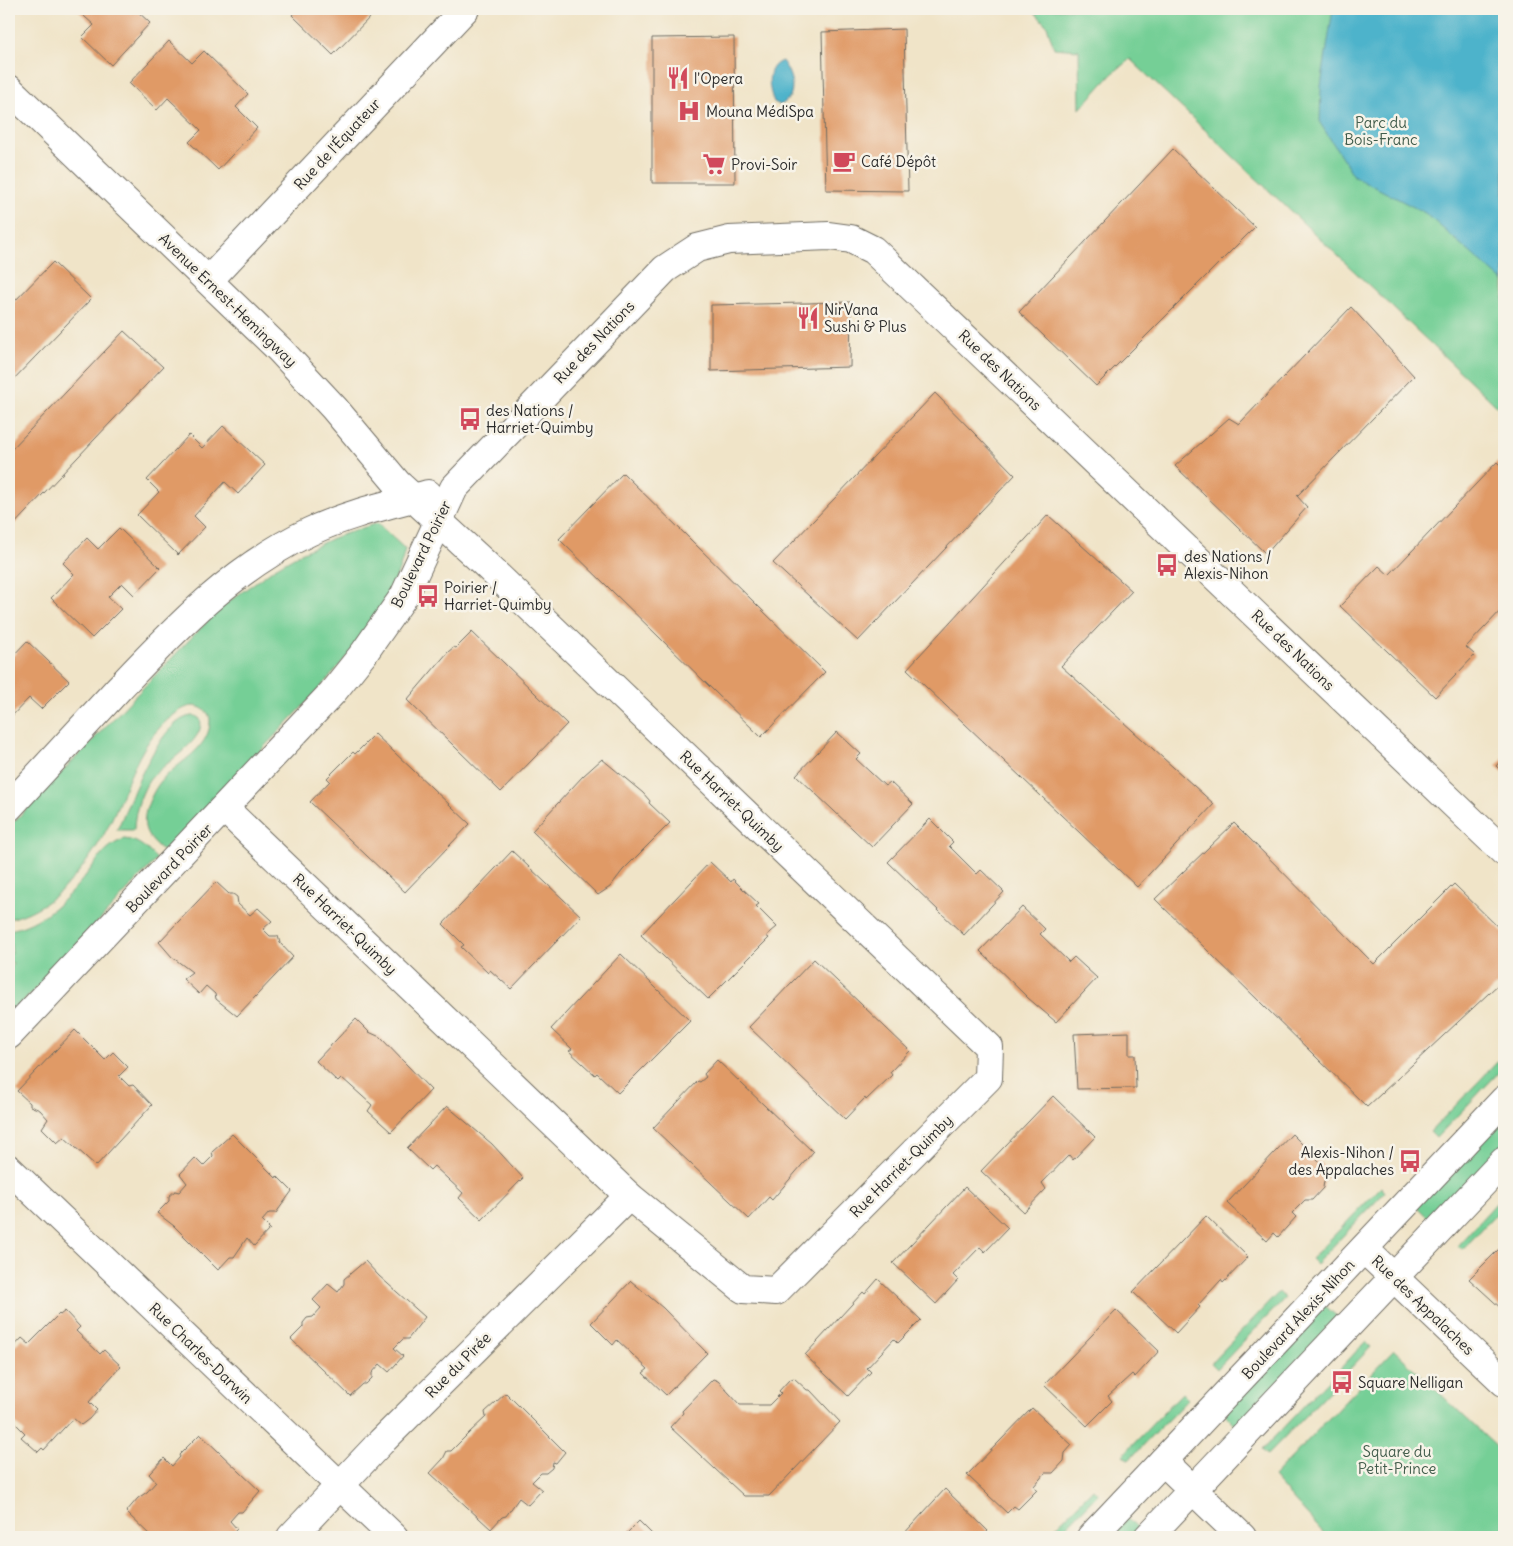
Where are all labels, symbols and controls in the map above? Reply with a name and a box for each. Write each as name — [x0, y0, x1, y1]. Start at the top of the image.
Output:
restaurant icon: l'Opera — [665, 65, 691, 91]
place label: l'Opera — [694, 69, 743, 88]
street label: Rue de l'Équateur — [290, 94, 384, 194]
hospital icon: Mouna MédiSpa — [676, 98, 702, 124]
place label: Mouna MédiSpa — [706, 102, 814, 121]
park label: Parc du Bois-Franc — [1344, 113, 1418, 149]
cafe icon: Café Dépôt — [831, 148, 857, 174]
supermarket icon: Provi-Soir — [701, 151, 727, 177]
place label: Café Dépôt — [861, 152, 936, 171]
place label: Provi-Soir — [731, 155, 797, 174]
street label: Avenue Ernest-Hemingway — [155, 229, 301, 371]
street label: Rue des Nations — [550, 296, 639, 388]
place label: NirVana Sushi & Plus — [824, 300, 907, 336]
restaurant icon: NirVana Sushi & Plus — [795, 305, 821, 331]
street label: Rue des Nations — [954, 326, 1046, 415]
place label: des Nations / Harriet-Quimby — [486, 401, 594, 437]
bus stop icon: des Nations / Harriet-Quimby — [457, 406, 483, 432]
street label: Boulevard Poirier — [387, 497, 455, 611]
place label: des Nations / Alexis-Nihon — [1184, 547, 1271, 583]
bus stop icon: des Nations / Alexis-Nihon — [1154, 552, 1180, 578]
place label: Poirier / Harriet-Quimby — [444, 578, 552, 614]
bus stop icon: Poirier / Harriet-Quimby — [415, 583, 441, 609]
street label: Rue des Nations — [1247, 606, 1339, 695]
street label: Rue Harriet-Quimby — [676, 746, 788, 856]
street label: Boulevard Poirier — [122, 819, 216, 917]
street label: Rue Harriet-Quimby — [289, 869, 401, 979]
street label: Rue Harriet-Quimby — [846, 1111, 956, 1221]
place label: Alexis-Nihon / des Appalaches — [1288, 1143, 1394, 1179]
bus stop icon: Alexis-Nihon / des Appalaches — [1397, 1148, 1423, 1174]
street label: Rue des Appalaches — [1368, 1251, 1478, 1359]
street label: Boulevard Alexis-Nihon — [1238, 1255, 1359, 1383]
street label: Rue Charles-Darwin — [145, 1299, 257, 1408]
street label: Rue du Pirée — [421, 1328, 495, 1402]
bus stop icon: Square Nelligan — [1329, 1369, 1355, 1395]
place label: Square Nelligan — [1358, 1373, 1464, 1392]
park label: Square du Petit-Prince — [1358, 1442, 1436, 1478]

